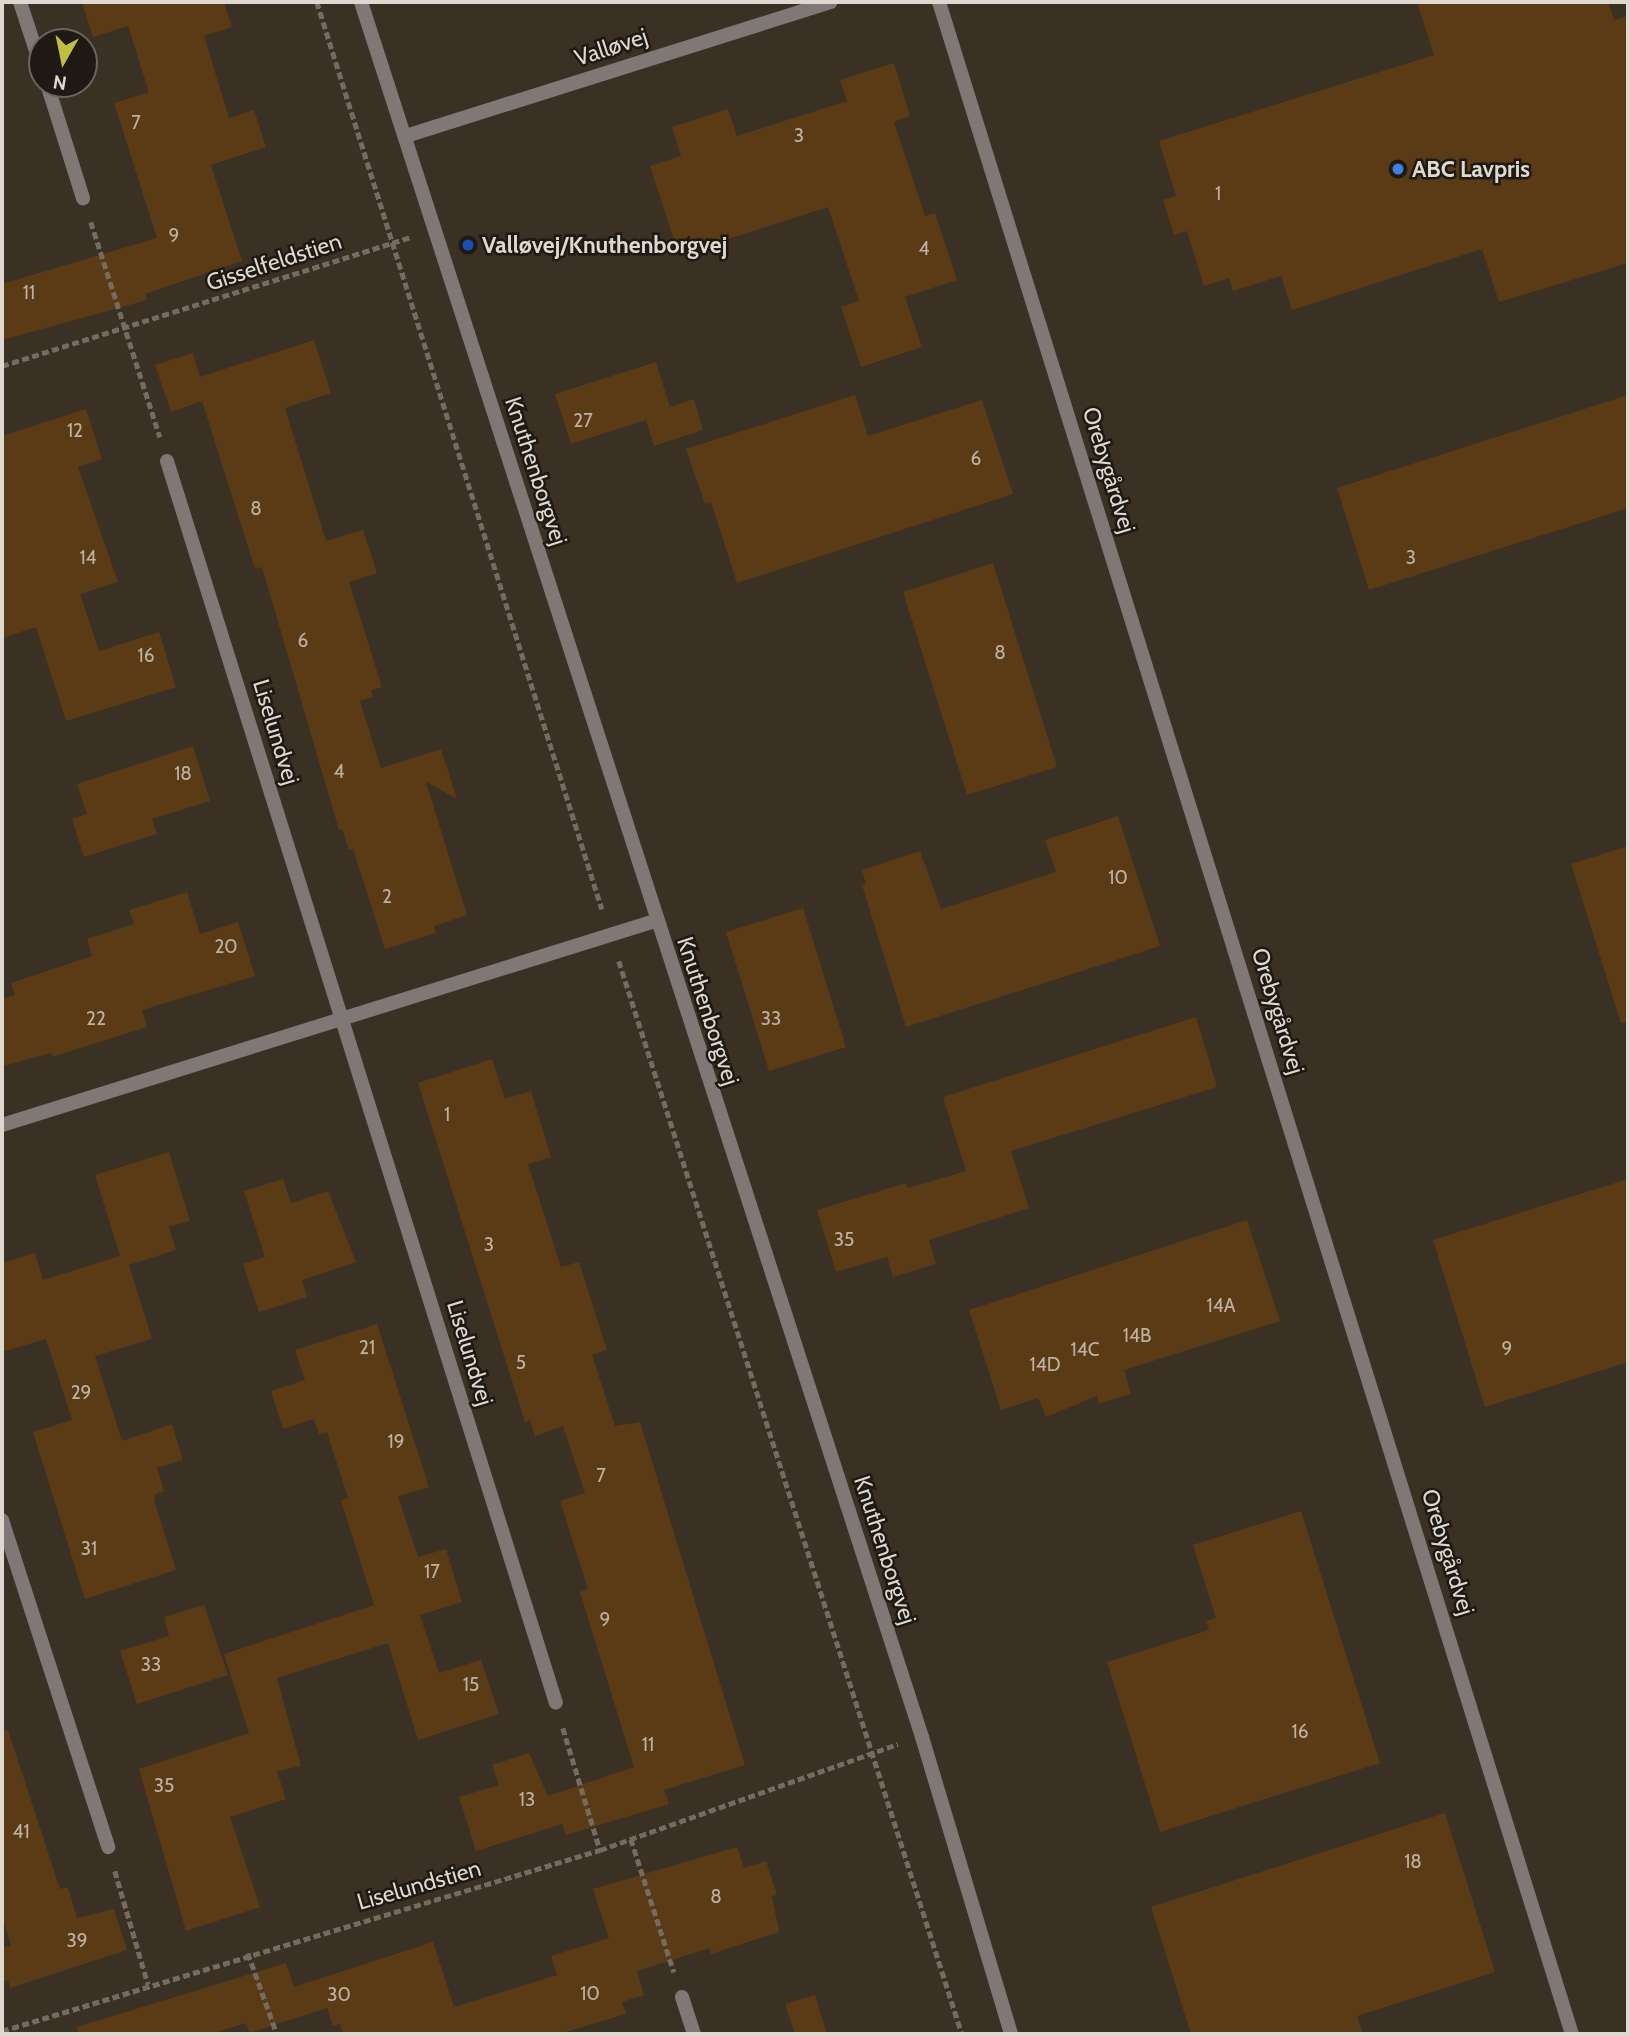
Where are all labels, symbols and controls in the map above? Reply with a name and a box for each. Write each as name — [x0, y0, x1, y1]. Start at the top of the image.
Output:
street label: Valløvej — [571, 22, 651, 72]
north arrow — [28, 28, 98, 98]
text: N — [52, 70, 68, 95]
house number: 7 — [131, 112, 141, 134]
house number: 3 — [794, 125, 804, 147]
place label: ABC Lavpris — [1412, 155, 1530, 183]
marker: ABC Lavpris — [1390, 161, 1406, 177]
house number: 1 — [1215, 183, 1221, 205]
house number: 9 — [169, 225, 179, 247]
street label: Gisselfeldstien — [203, 227, 345, 297]
place label: Valløvej/Knuthenborgvej — [482, 231, 727, 259]
marker: Valløvej/Knuthenborgvej — [460, 237, 476, 253]
house number: 4 — [919, 238, 929, 260]
house number: 11 — [23, 282, 35, 304]
street label: Knuthenborgvej — [499, 393, 573, 549]
street label: Orebygårdvej — [1077, 404, 1141, 536]
house number: 27 — [573, 410, 593, 432]
house number: 12 — [67, 420, 83, 442]
house number: 6 — [971, 448, 981, 470]
house number: 8 — [250, 498, 262, 520]
house number: 14 — [79, 547, 97, 569]
house number: 3 — [1406, 547, 1416, 569]
house number: 6 — [298, 630, 308, 652]
house number: 8 — [994, 642, 1006, 664]
house number: 16 — [138, 645, 154, 667]
street label: Liselundvej — [247, 676, 305, 788]
house number: 4 — [334, 761, 344, 783]
house number: 18 — [174, 763, 192, 785]
house number: 10 — [1108, 867, 1128, 889]
house number: 2 — [382, 886, 392, 908]
street label: Knuthenborgvej — [671, 933, 745, 1089]
house number: 20 — [214, 936, 238, 958]
street label: Orebygårdvej — [1246, 945, 1310, 1077]
house number: 22 — [86, 1008, 106, 1030]
house number: 33 — [761, 1008, 781, 1030]
house number: 1 — [444, 1104, 450, 1126]
house number: 35 — [834, 1229, 854, 1251]
house number: 3 — [484, 1234, 494, 1256]
house number: 14A — [1207, 1295, 1235, 1317]
street label: Liselundvej — [441, 1297, 499, 1409]
house number: 14B — [1123, 1325, 1151, 1347]
house number: 21 — [359, 1337, 375, 1359]
house number: 9 — [1502, 1338, 1512, 1360]
house number: 14C — [1071, 1339, 1099, 1361]
house number: 5 — [516, 1352, 526, 1374]
house number: 14D — [1030, 1354, 1060, 1376]
house number: 29 — [71, 1382, 91, 1404]
house number: 19 — [388, 1431, 404, 1453]
house number: 7 — [596, 1465, 606, 1487]
street label: Knuthenborgvej — [848, 1472, 922, 1628]
street label: Orebygårdvej — [1416, 1486, 1480, 1618]
house number: 31 — [81, 1538, 97, 1560]
house number: 17 — [424, 1561, 440, 1583]
house number: 9 — [600, 1609, 610, 1631]
house number: 33 — [141, 1654, 161, 1676]
house number: 15 — [463, 1674, 479, 1696]
house number: 16 — [1292, 1721, 1308, 1743]
house number: 11 — [642, 1734, 654, 1756]
house number: 35 — [154, 1775, 174, 1797]
house number: 13 — [519, 1789, 535, 1811]
house number: 41 — [12, 1821, 30, 1843]
house number: 18 — [1404, 1851, 1422, 1873]
street label: Liselundstien — [354, 1854, 484, 1916]
house number: 8 — [710, 1886, 722, 1908]
house number: 39 — [66, 1930, 88, 1952]
house number: 10 — [580, 1983, 600, 2005]
house number: 30 — [327, 1984, 351, 2006]

